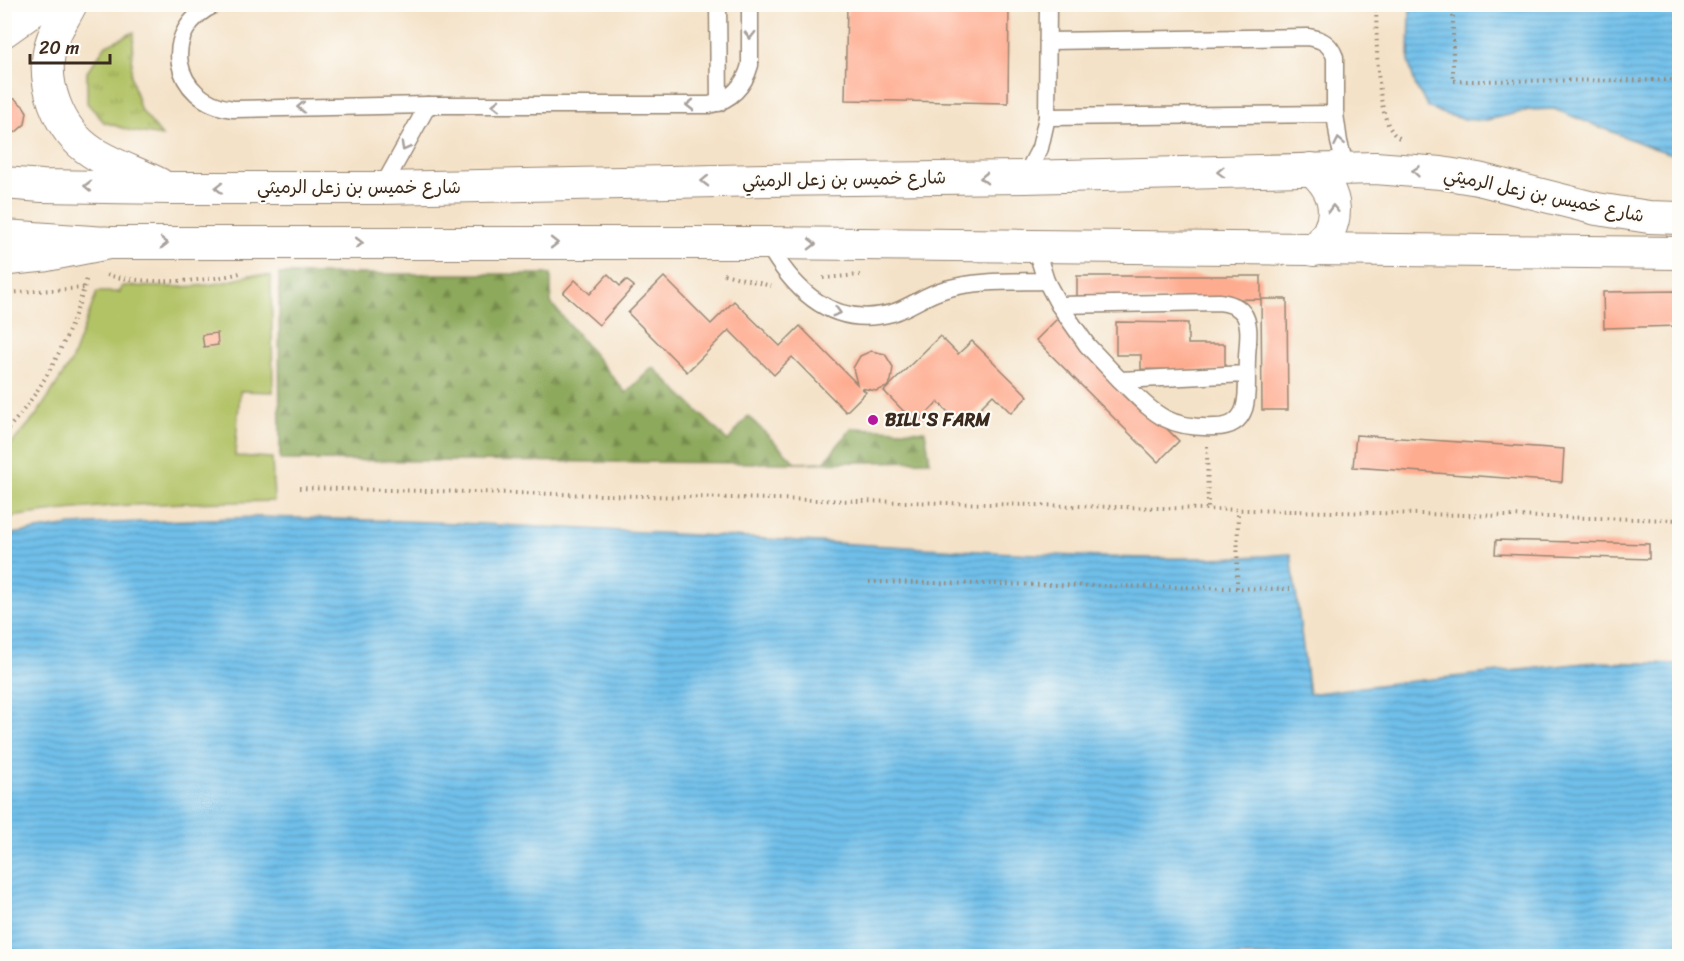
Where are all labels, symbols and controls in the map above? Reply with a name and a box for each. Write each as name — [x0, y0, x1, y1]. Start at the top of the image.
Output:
scale bar — [30, 27, 110, 65]
one-way arrow — [744, 30, 756, 39]
text: 20 m — [39, 32, 79, 64]
one-way arrow — [491, 99, 500, 111]
one-way arrow — [686, 99, 695, 111]
one-way arrow — [296, 101, 305, 114]
one-way arrow — [1333, 137, 1346, 147]
one-way arrow — [401, 140, 412, 151]
street label: شارع خميس بن زعل الرميثي — [1441, 158, 1647, 232]
street label: شارع خميس بن زعل الرميثي — [742, 161, 946, 197]
one-way arrow — [1411, 165, 1420, 178]
one-way arrow — [1217, 166, 1226, 178]
street label: شارع خميس بن زعل الرميثي — [257, 171, 461, 203]
one-way arrow — [980, 172, 989, 184]
one-way arrow — [701, 175, 710, 188]
one-way arrow — [84, 180, 93, 193]
one-way arrow — [214, 182, 223, 194]
one-way arrow — [1327, 204, 1339, 213]
one-way arrow — [160, 237, 169, 249]
one-way arrow — [355, 237, 364, 249]
one-way arrow — [550, 237, 559, 249]
one-way arrow — [808, 237, 817, 250]
one-way arrow — [832, 304, 842, 317]
place label: BILL'S FARM — [885, 404, 990, 436]
marker: BILL'S FARM — [866, 413, 880, 427]

